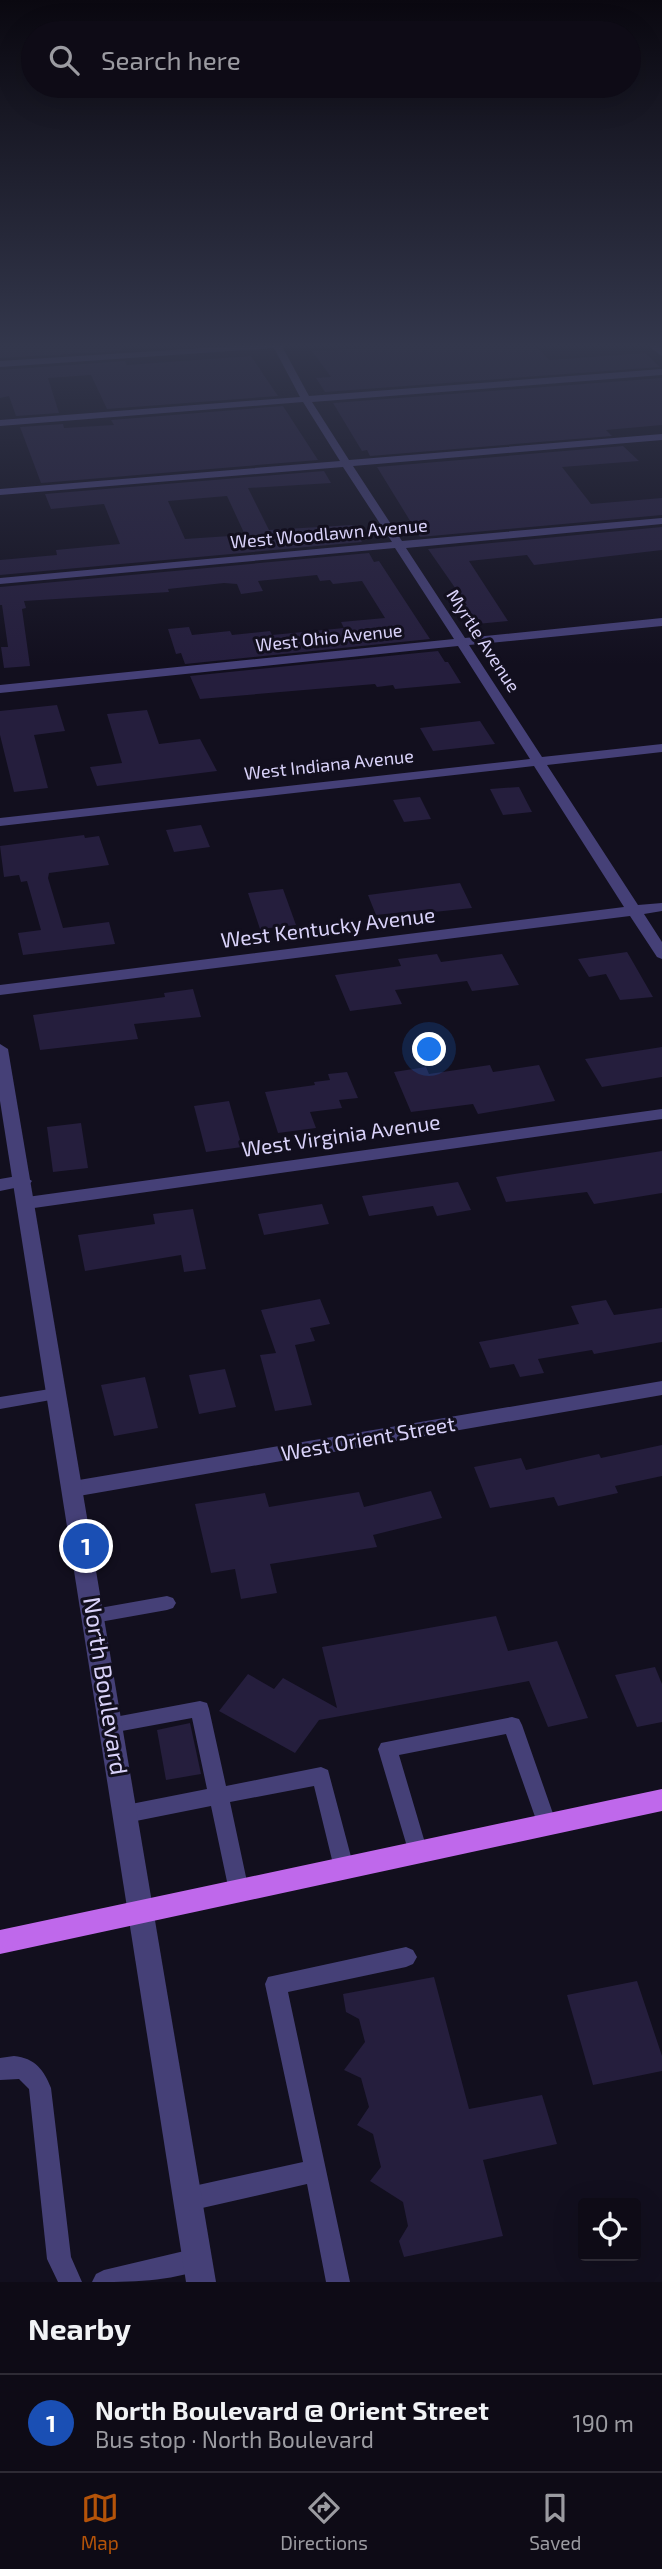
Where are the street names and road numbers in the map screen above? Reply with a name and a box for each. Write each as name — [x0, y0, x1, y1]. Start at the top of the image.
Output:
street label: West Woodlawn Avenue — [229, 513, 429, 553]
street label: Myrtle Avenue — [442, 585, 525, 696]
street label: West Ohio Avenue — [254, 618, 403, 656]
street label: West Indiana Avenue — [243, 744, 415, 784]
street label: West Kentucky Avenue — [219, 901, 436, 952]
street label: West Virginia Avenue — [240, 1108, 442, 1161]
street label: West Orient Street — [279, 1410, 457, 1465]
street label: North Boulevard — [78, 1595, 135, 1777]

